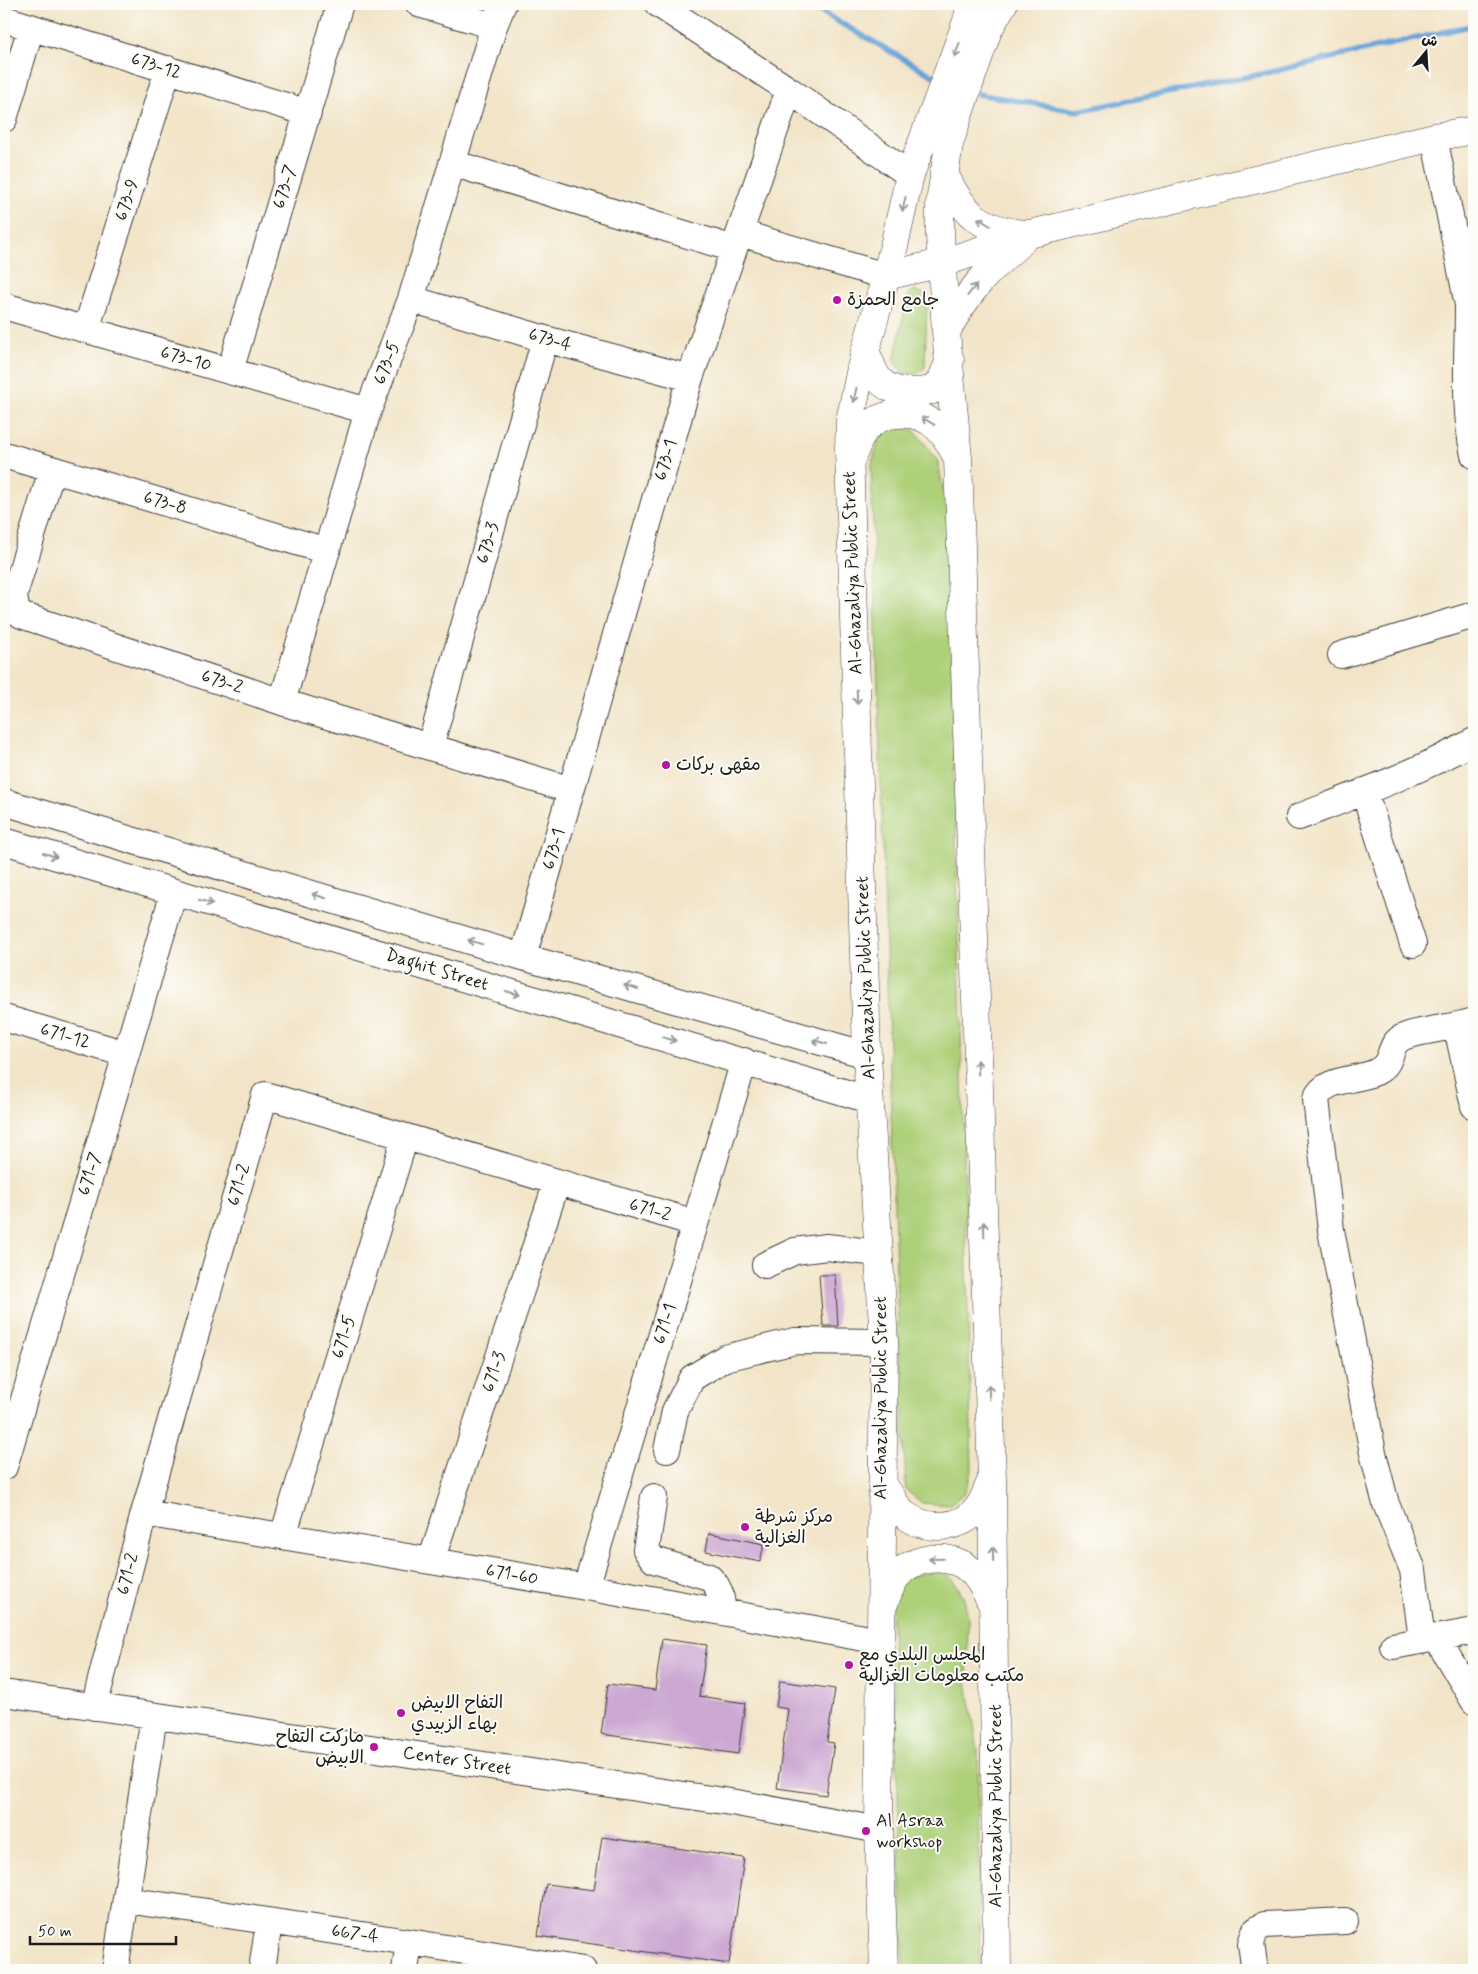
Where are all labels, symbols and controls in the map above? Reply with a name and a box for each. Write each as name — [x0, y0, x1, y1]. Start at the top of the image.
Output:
north arrow — [1400, 28, 1450, 78]
text: ش — [1420, 30, 1440, 52]
one-way arrow — [952, 42, 961, 57]
street label: 673-12 — [128, 47, 184, 85]
street label: 673-7 — [267, 162, 303, 212]
street label: 673-9 — [109, 176, 145, 224]
one-way arrow — [899, 195, 908, 211]
one-way arrow — [977, 217, 991, 227]
one-way arrow — [966, 284, 977, 297]
place label: جامع الحمزة — [847, 288, 939, 312]
marker: جامع الحمزة — [831, 294, 843, 306]
street label: 673-4 — [525, 322, 575, 358]
street label: 673-5 — [368, 338, 406, 388]
street label: 673-10 — [158, 340, 214, 378]
one-way arrow — [850, 387, 860, 403]
one-way arrow — [921, 415, 935, 426]
street label: 673-1 — [649, 437, 683, 483]
street label: Al-Ghazaliya Public Street — [837, 471, 869, 675]
street label: 673-8 — [141, 485, 189, 521]
street label: 673-3 — [471, 520, 505, 566]
street label: 673-2 — [198, 664, 246, 700]
one-way arrow — [852, 689, 861, 705]
place label: مقهى بركات — [676, 753, 761, 777]
marker: مقهى بركات — [660, 759, 672, 771]
street label: 673-1 — [537, 826, 571, 872]
one-way arrow — [42, 851, 58, 861]
street label: Al-Ghazaliya Public Street — [850, 876, 882, 1080]
one-way arrow — [311, 890, 327, 900]
one-way arrow — [198, 897, 214, 907]
one-way arrow — [467, 937, 483, 947]
street label: Daghit Street — [382, 943, 492, 999]
one-way arrow — [623, 982, 639, 992]
one-way arrow — [504, 988, 520, 998]
street label: 671-12 — [37, 1017, 93, 1055]
one-way arrow — [660, 1034, 676, 1044]
one-way arrow — [813, 1037, 829, 1046]
one-way arrow — [974, 1059, 983, 1075]
street label: 671-7 — [72, 1149, 108, 1199]
street label: 671-2 — [222, 1161, 256, 1209]
street label: 671-2 — [626, 1193, 674, 1227]
one-way arrow — [979, 1221, 988, 1237]
street label: Al-Ghazaliya Public Street — [869, 1296, 893, 1500]
street label: 671-1 — [647, 1301, 683, 1347]
street label: 671-5 — [326, 1312, 362, 1362]
street label: 671-3 — [476, 1349, 512, 1395]
one-way arrow — [984, 1384, 994, 1400]
place label: مركز شرطة الغزالية — [755, 1505, 833, 1550]
marker: مركز شرطة الغزالية — [739, 1521, 751, 1533]
one-way arrow — [989, 1546, 998, 1562]
street label: 671-2 — [111, 1550, 145, 1597]
one-way arrow — [929, 1555, 945, 1564]
street label: 671-60 — [484, 1559, 540, 1591]
place label: المجلس البلدي مع مكتب معلومات الغزالية — [859, 1643, 1024, 1688]
marker: المجلس البلدي مع مكتب معلومات الغزالية — [843, 1659, 855, 1671]
place label: التفاح الابيض بهاء الزبيدي — [411, 1691, 503, 1736]
street label: Al-Ghazaliya Public Street — [984, 1704, 1008, 1908]
marker: التفاح الابيض بهاء الزبيدي — [395, 1707, 407, 1719]
place label: ماركت التفاح الابيض — [276, 1725, 364, 1770]
marker: ماركت التفاح الابيض — [368, 1741, 380, 1753]
street label: Center Street — [401, 1741, 513, 1781]
place label: Al Asraa workshop — [876, 1809, 944, 1854]
marker: Al Asraa workshop — [860, 1825, 872, 1837]
scale bar — [30, 1914, 176, 1946]
street label: 667-4 — [330, 1919, 380, 1949]
text: 50 m — [38, 1922, 72, 1942]

